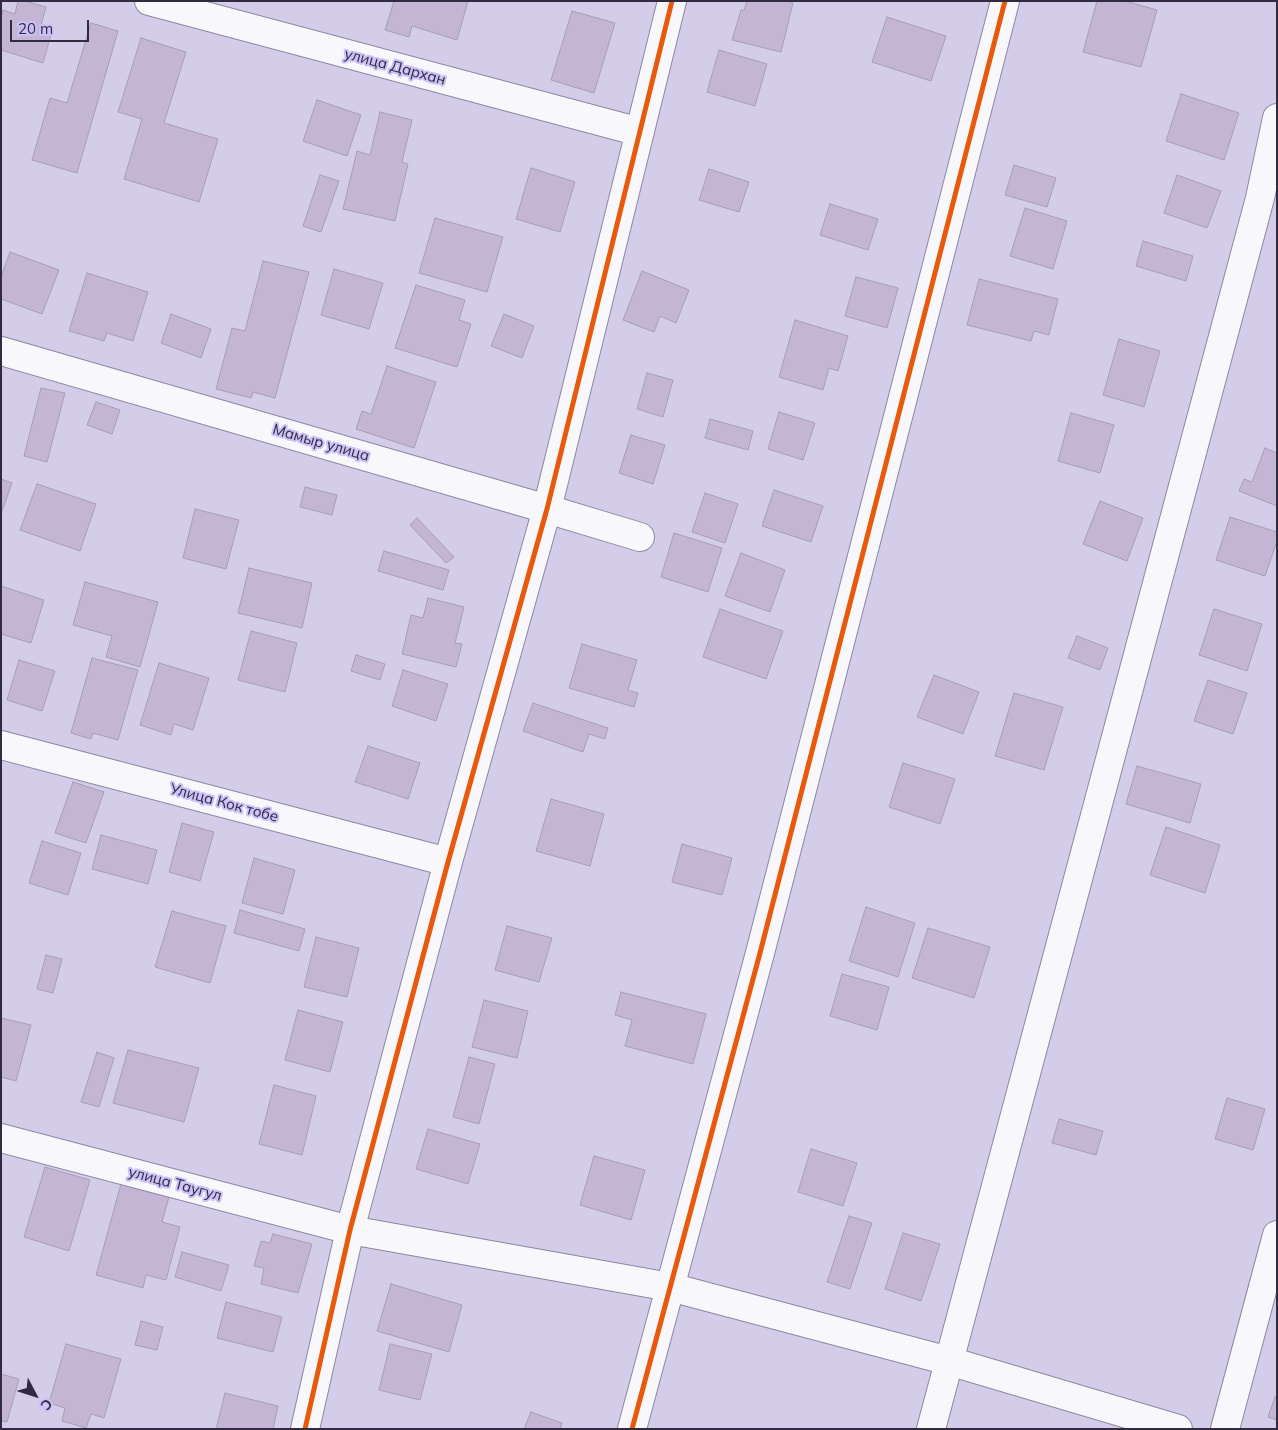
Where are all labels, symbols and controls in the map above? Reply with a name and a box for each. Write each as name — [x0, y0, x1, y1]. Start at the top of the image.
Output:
scale bar — [12, 10, 91, 42]
text: 20 m — [18, 19, 53, 38]
street label: улица Дархан — [342, 45, 448, 89]
street label: Мамыр улица — [270, 421, 372, 465]
street label: Улица Кок тобе — [168, 780, 280, 826]
street label: улица Таугул — [126, 1163, 224, 1205]
north arrow — [10, 1370, 60, 1420]
text: С — [37, 1395, 56, 1414]

